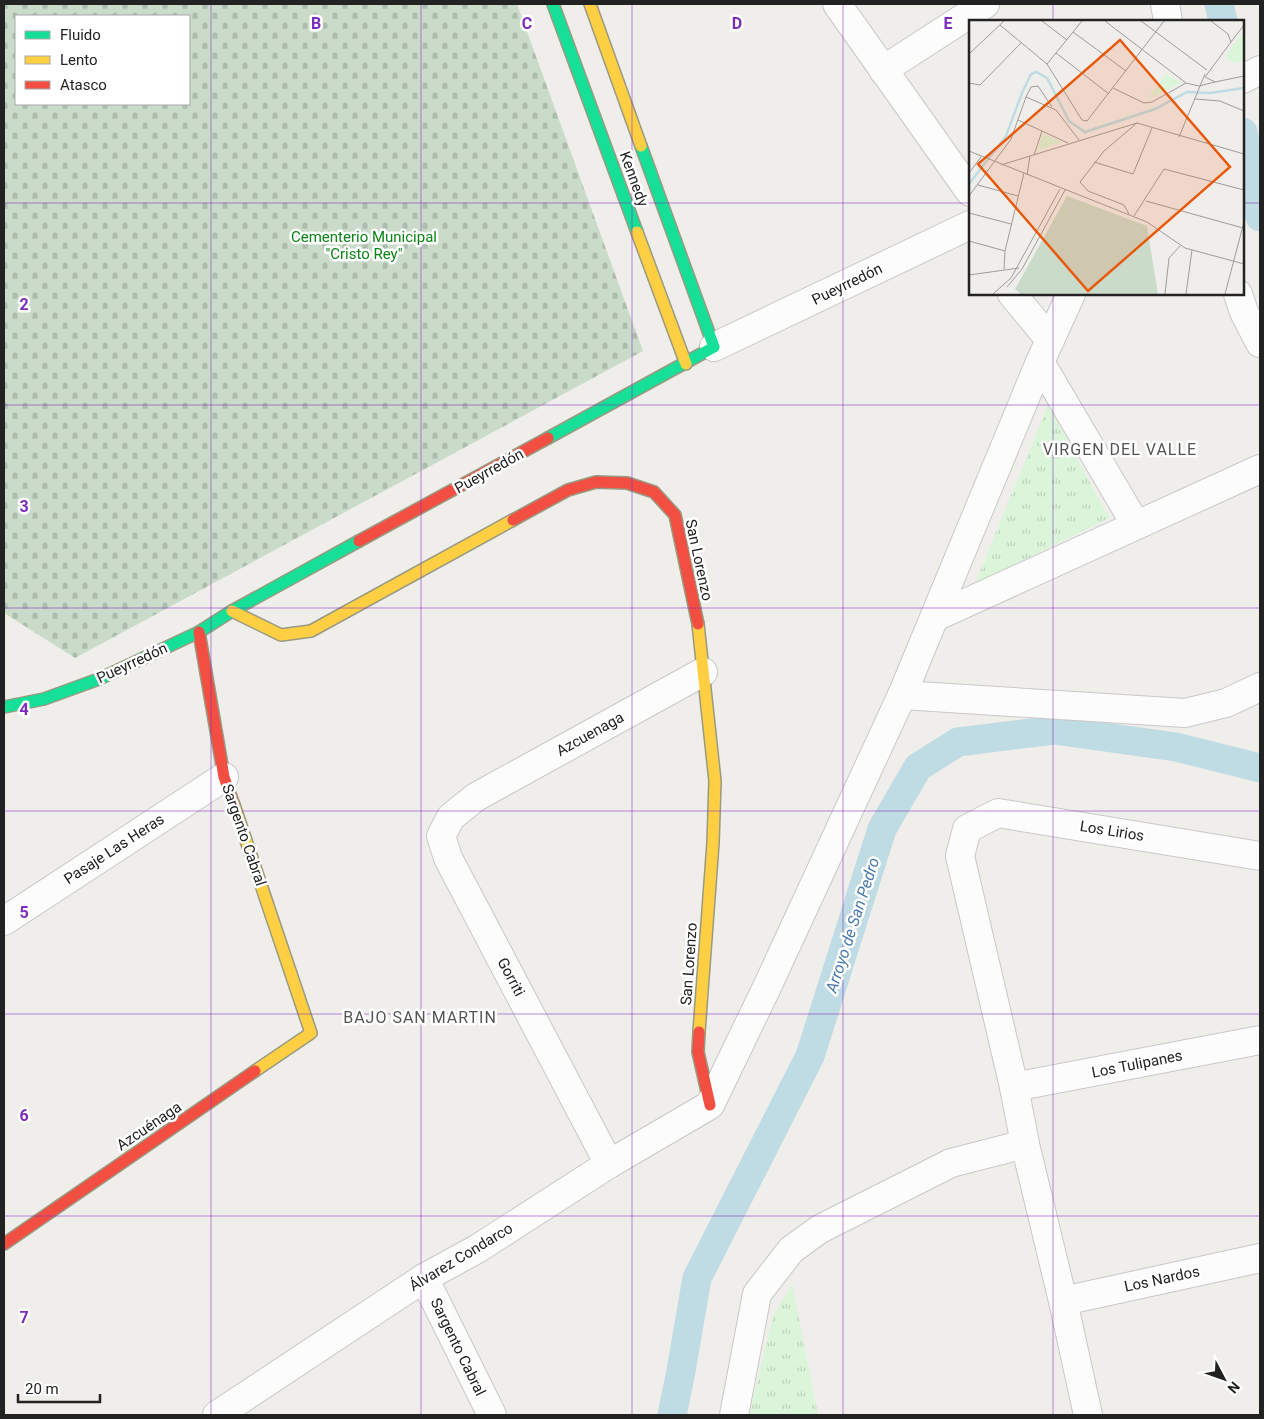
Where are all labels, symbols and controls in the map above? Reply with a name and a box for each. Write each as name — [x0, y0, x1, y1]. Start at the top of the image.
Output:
text: B — [311, 14, 321, 33]
text: C — [522, 14, 532, 33]
text: D — [732, 14, 742, 33]
text: E — [944, 14, 953, 33]
legend — [15, 15, 190, 105]
inset map — [969, 20, 1244, 295]
text: Fluido — [60, 26, 101, 44]
text: Lento — [60, 51, 98, 69]
text: Atasco — [60, 76, 107, 94]
street label: Kennedy — [616, 149, 652, 209]
park label: Cementerio Municipal "Cristo Rey" — [291, 228, 437, 263]
street label: Pueyrredón — [809, 259, 885, 309]
text: 2 — [19, 295, 29, 314]
district label: VIRGEN DEL VALLE — [1043, 440, 1197, 459]
street label: Pueyrredón — [451, 445, 527, 497]
text: 3 — [19, 497, 29, 516]
street label: San Lorenzo — [682, 518, 716, 602]
street label: Pueyrredón — [94, 639, 170, 687]
text: 4 — [19, 700, 29, 719]
street label: Azcuenaga — [553, 708, 627, 760]
street label: Sargento Cabral — [218, 782, 270, 888]
street label: Pasaje Las Heras — [61, 810, 167, 888]
street label: Los Lirios — [1079, 817, 1145, 845]
water label: Arroyo de San Pedro — [821, 855, 883, 996]
text: 5 — [19, 903, 29, 922]
street label: San Lorenzo — [677, 922, 701, 1006]
street label: Gorriti — [493, 955, 529, 999]
district label: BAJO SAN MARTIN — [343, 1008, 497, 1027]
street label: Los Tulipanes — [1090, 1046, 1184, 1082]
street label: Azcuénaga — [113, 1098, 185, 1154]
text: 6 — [19, 1106, 29, 1125]
street label: Álvarez Condarco — [406, 1219, 516, 1295]
street label: Los Nardos — [1123, 1262, 1201, 1296]
street label: Sargento Cabral — [427, 1295, 489, 1399]
text: 7 — [19, 1308, 29, 1327]
north arrow — [1199, 1354, 1249, 1404]
scale bar — [18, 1372, 100, 1404]
text: N — [1225, 1379, 1243, 1397]
text: 20 m — [25, 1380, 59, 1398]

